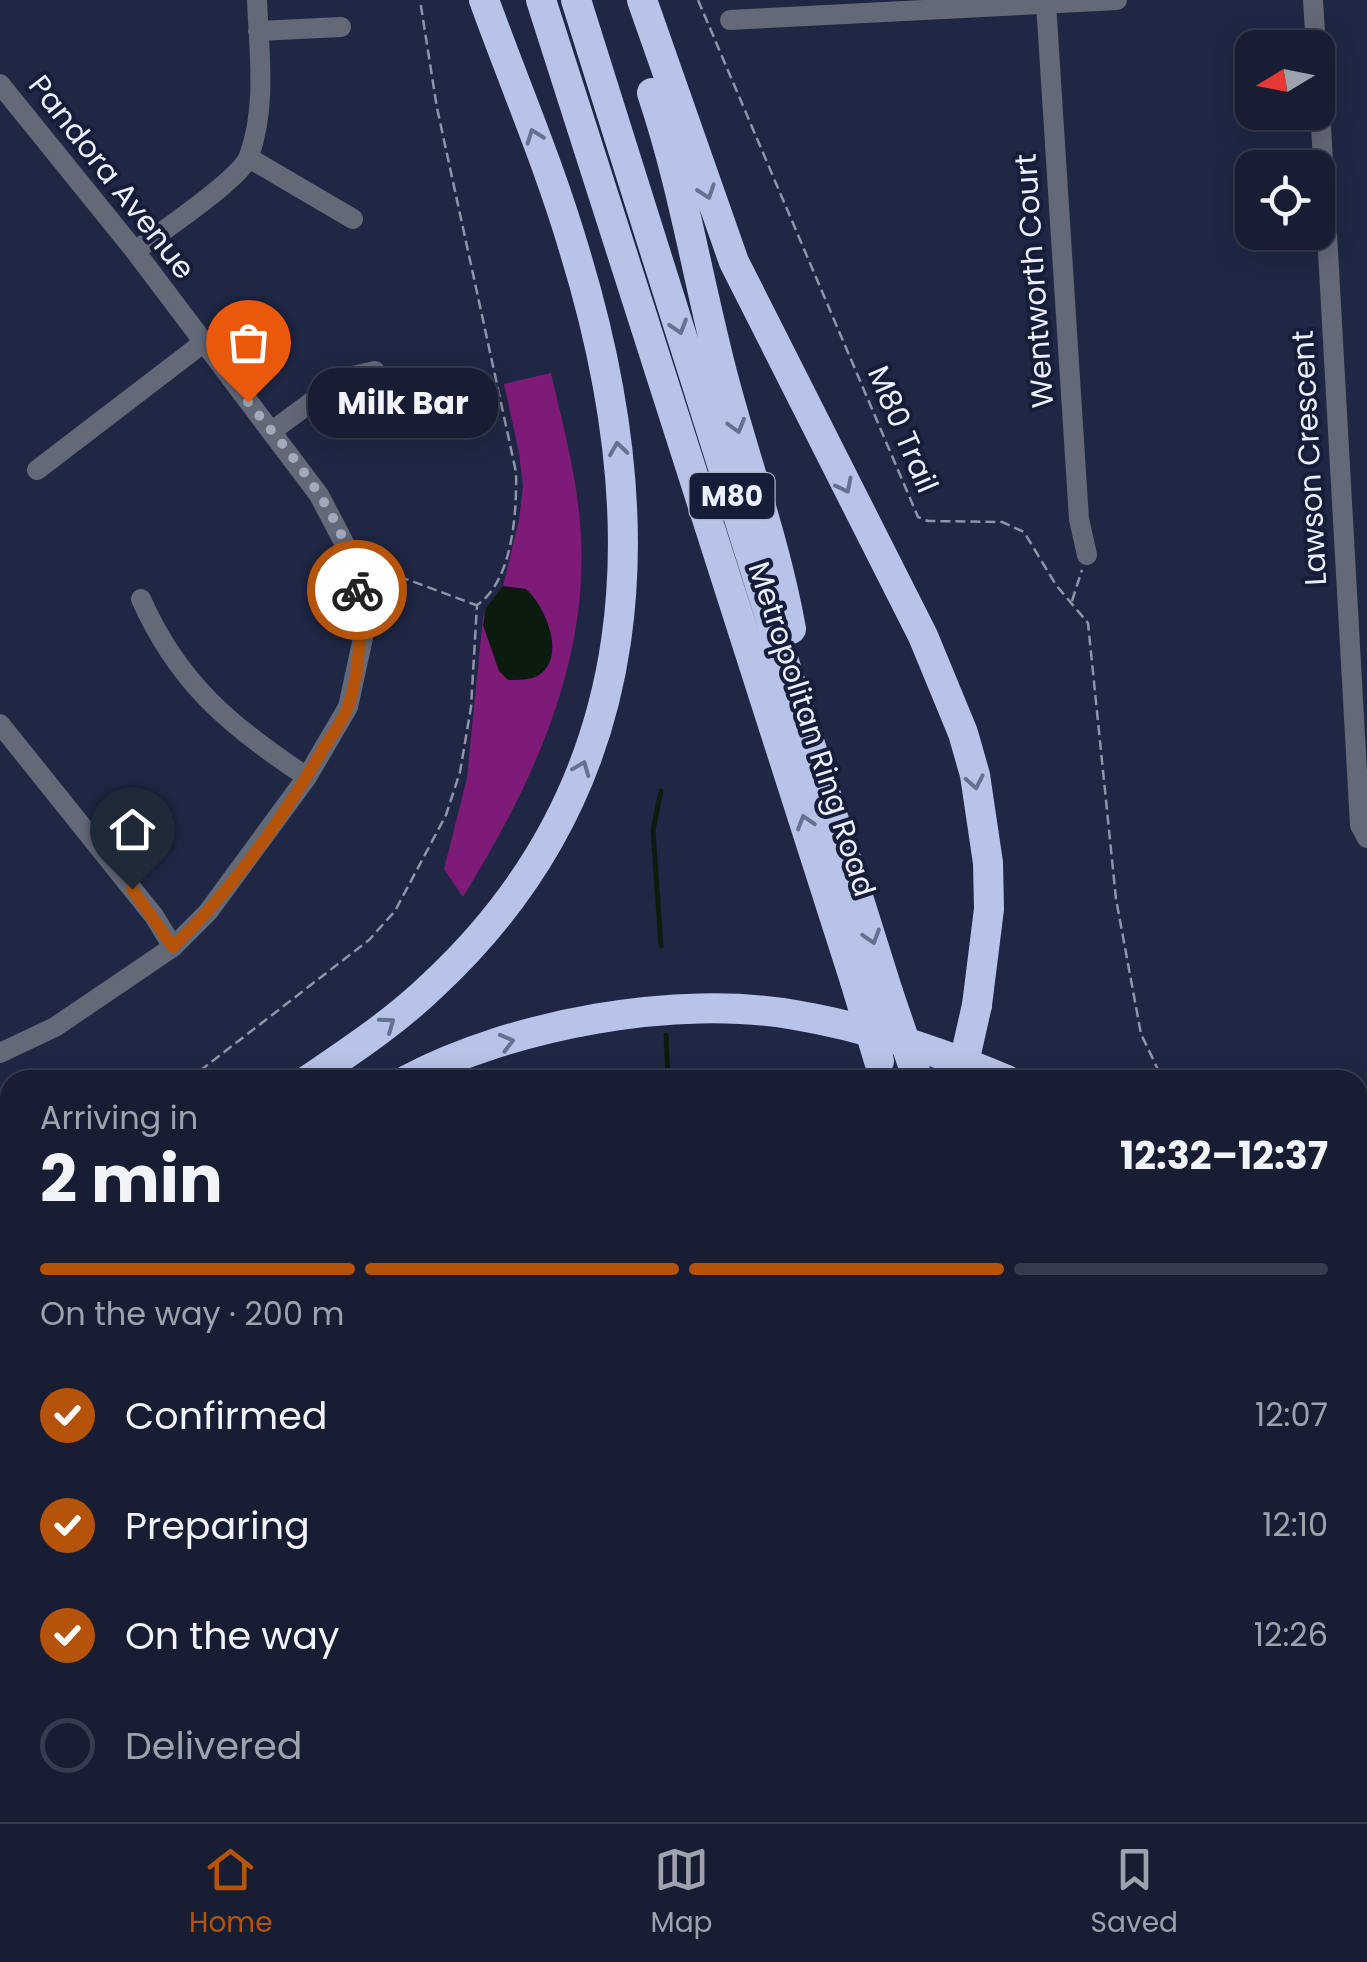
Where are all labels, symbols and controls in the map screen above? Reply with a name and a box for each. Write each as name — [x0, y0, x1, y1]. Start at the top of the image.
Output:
north arrow — [1235, 30, 1335, 130]
map controls — [1235, 30, 1335, 250]
street label: Pandora Avenue — [19, 66, 205, 288]
one-way arrow — [525, 129, 546, 146]
button: locate — [1235, 150, 1335, 250]
street label: Wentworth Court — [1004, 152, 1064, 410]
one-way arrow — [695, 182, 716, 199]
pin — [206, 300, 291, 403]
icon: bag — [221, 315, 276, 370]
one-way arrow — [667, 317, 688, 334]
street label: Lawson Crescent — [1281, 329, 1337, 587]
street label: M80 Trail — [857, 359, 949, 499]
callout: Milk Bar — [308, 367, 498, 437]
text: Milk Bar — [337, 380, 469, 425]
one-way arrow — [725, 416, 746, 433]
one-way arrow — [608, 441, 629, 457]
road number: M80 — [690, 473, 774, 519]
one-way arrow — [833, 475, 852, 493]
courier — [307, 540, 407, 640]
street label: Metropolitan Ring Road — [738, 556, 886, 902]
icon: bike — [330, 563, 385, 618]
one-way arrow — [571, 761, 591, 778]
one-way arrow — [964, 773, 985, 790]
pin — [90, 787, 175, 890]
icon: home — [105, 802, 160, 857]
one-way arrow — [796, 814, 817, 831]
one-way arrow — [860, 928, 880, 945]
one-way arrow — [376, 1018, 395, 1036]
one-way arrow — [498, 1032, 515, 1053]
text: Arriving in — [40, 1095, 198, 1140]
text: 12:32–12:37 — [1120, 1129, 1328, 1182]
text: 2 min — [40, 1134, 223, 1225]
text: On the way · 200 m — [40, 1291, 345, 1336]
icon: check — [40, 1388, 95, 1443]
text: Confirmed — [125, 1389, 327, 1442]
text: 12:07 — [1255, 1392, 1328, 1437]
icon: check — [40, 1498, 95, 1553]
text: Preparing — [125, 1499, 310, 1552]
text: 12:10 — [1262, 1502, 1328, 1547]
icon: check — [40, 1608, 95, 1663]
text: On the way — [125, 1609, 339, 1662]
text: 12:26 — [1254, 1612, 1328, 1657]
text: Delivered — [125, 1719, 302, 1772]
tab: Home — [189, 1842, 273, 1944]
tab: Map — [651, 1842, 713, 1944]
tab: Saved — [1091, 1842, 1178, 1944]

